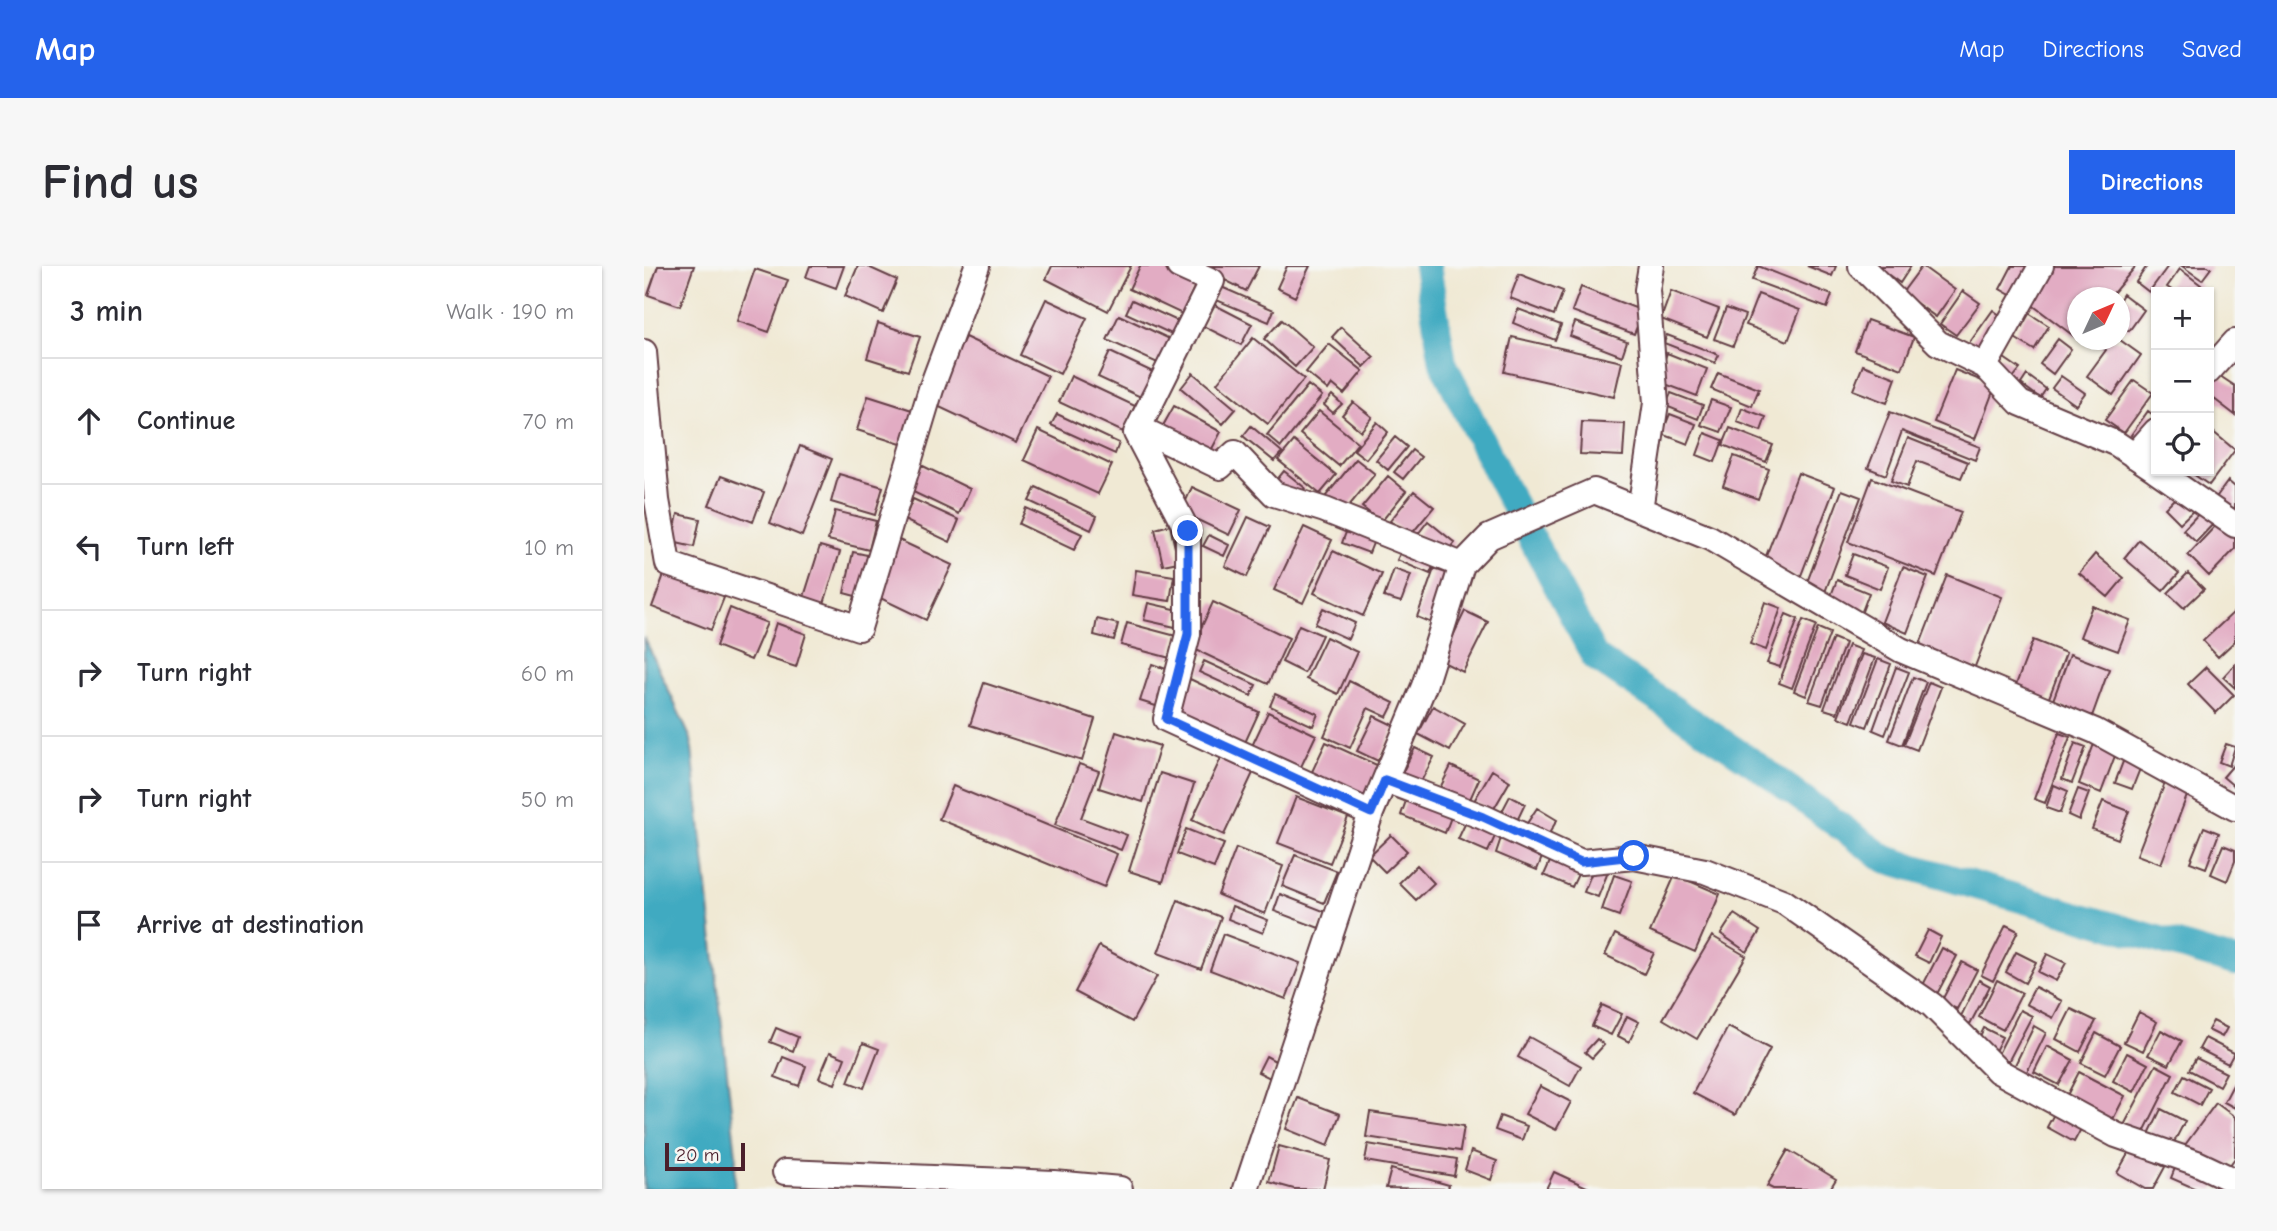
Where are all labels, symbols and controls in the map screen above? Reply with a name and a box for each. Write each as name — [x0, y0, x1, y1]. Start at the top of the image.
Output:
text: Map — [35, 30, 96, 68]
text: Map — [1959, 35, 2005, 63]
text: Directions — [2043, 35, 2144, 63]
text: Saved — [2182, 35, 2242, 63]
button: Directions — [2069, 150, 2235, 214]
text: Find us — [42, 154, 198, 210]
north arrow — [2067, 287, 2130, 350]
map controls — [2151, 287, 2214, 476]
button: + — [2151, 287, 2214, 350]
text: 3 min — [70, 294, 143, 329]
text: Walk · 190 m — [446, 298, 574, 325]
button: − — [2151, 350, 2214, 413]
icon: ahead — [70, 402, 108, 440]
text: Continue — [137, 406, 235, 436]
text: 70 m — [522, 408, 574, 435]
button: locate — [2151, 413, 2214, 476]
route end — [1172, 515, 1203, 546]
icon: left — [70, 528, 108, 566]
text: Turn left — [137, 532, 234, 562]
text: 10 m — [524, 534, 574, 561]
icon: right — [70, 654, 108, 692]
text: Turn right — [137, 658, 251, 688]
text: 60 m — [521, 660, 574, 687]
icon: right — [70, 780, 108, 818]
text: Turn right — [137, 784, 251, 814]
text: 50 m — [521, 786, 574, 813]
route start — [1618, 840, 1649, 871]
icon: arrive — [70, 906, 108, 944]
text: Arrive at destination — [137, 910, 364, 940]
scale bar — [665, 1140, 746, 1172]
text: 20 m — [676, 1144, 720, 1166]

